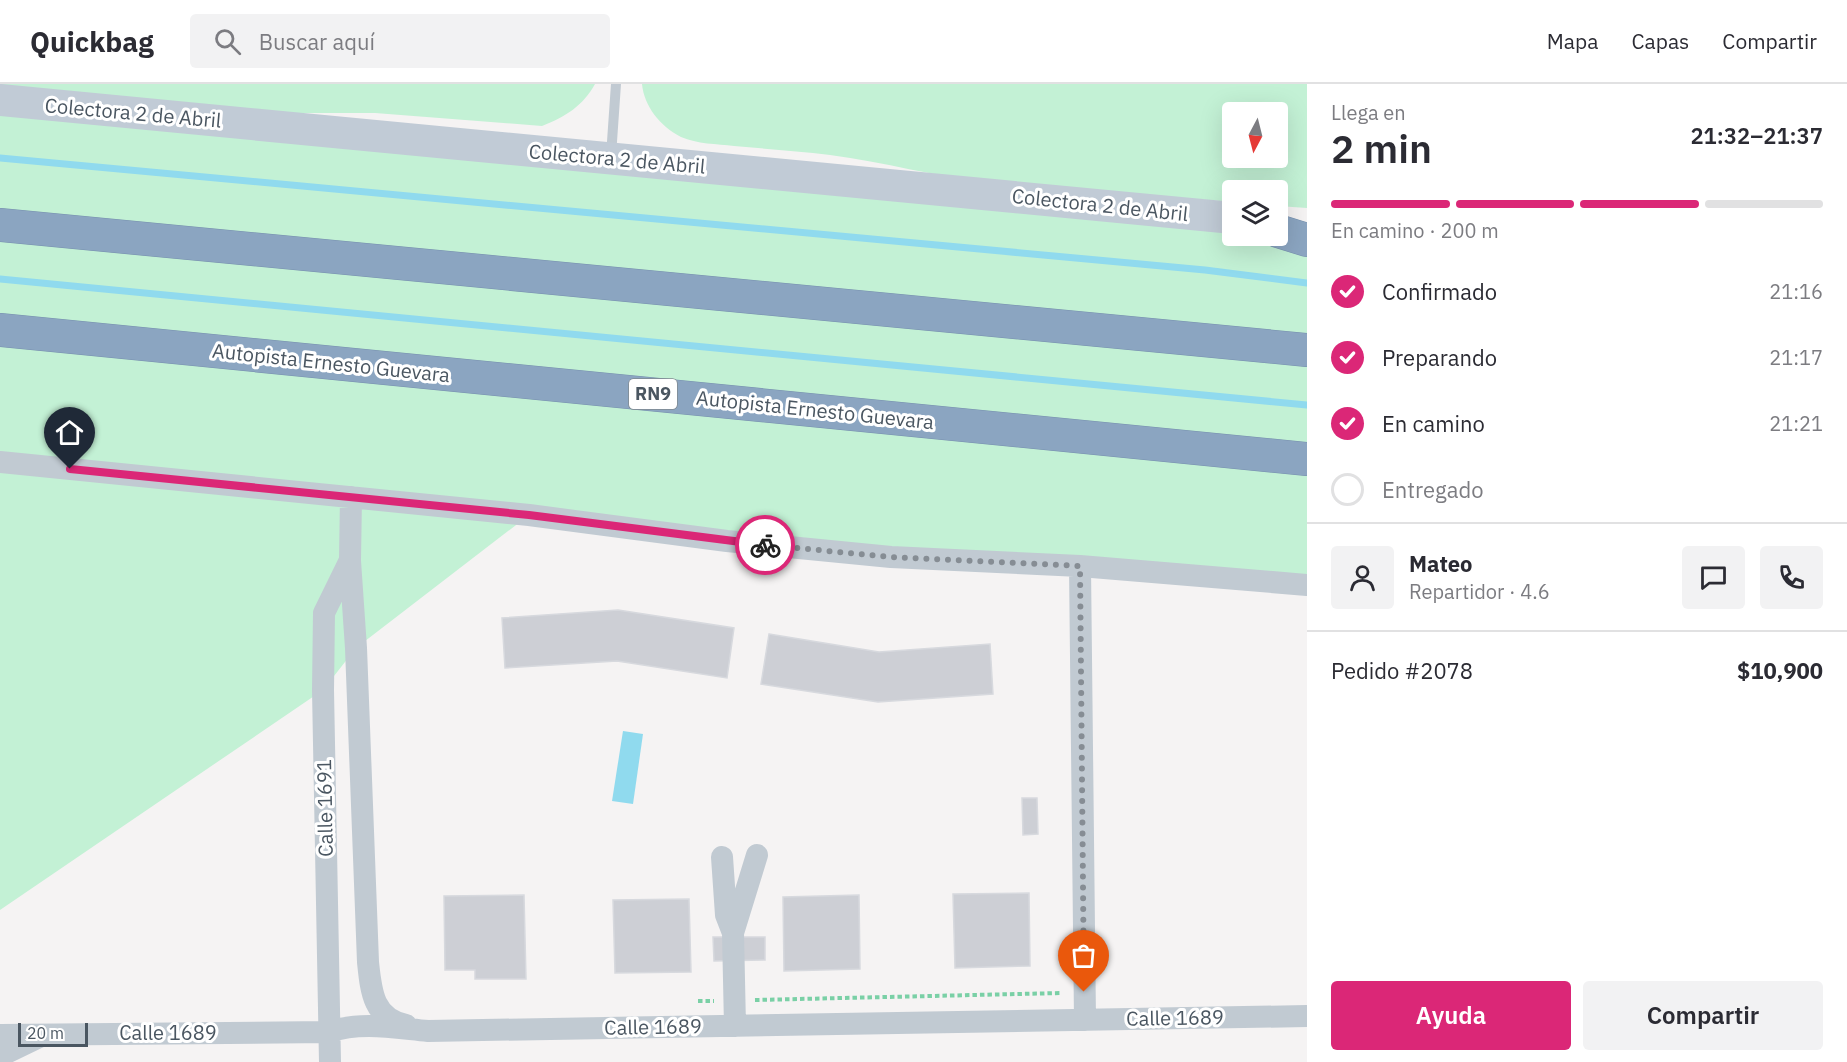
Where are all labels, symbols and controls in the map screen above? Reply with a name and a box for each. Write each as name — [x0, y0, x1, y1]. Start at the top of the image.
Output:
search box — [190, 14, 610, 68]
text: Quickbag — [30, 23, 154, 60]
icon: search — [211, 25, 244, 58]
text: Buscar aquí — [259, 27, 375, 56]
text: Mapa — [1547, 27, 1598, 55]
text: Capas — [1631, 27, 1689, 55]
text: Compartir — [1722, 27, 1817, 55]
street label: Colectora 2 de Abril — [44, 91, 222, 134]
text: Llega en — [1331, 99, 1406, 126]
north arrow — [1222, 102, 1288, 168]
map controls — [1222, 102, 1288, 246]
text: 21:32–21:37 — [1690, 121, 1823, 150]
text: 2 min — [1331, 123, 1432, 174]
street label: Colectora 2 de Abril — [528, 137, 706, 180]
button: layers — [1222, 180, 1288, 246]
street label: Colectora 2 de Abril — [1011, 182, 1190, 227]
text: En camino · 200 m — [1331, 217, 1499, 244]
icon: check — [1331, 275, 1364, 308]
text: Confirmado — [1382, 277, 1497, 306]
text: 21:16 — [1769, 278, 1823, 305]
street label: Autopista Ernesto Guevara — [211, 337, 452, 388]
icon: check — [1331, 341, 1364, 374]
text: Preparando — [1382, 343, 1497, 372]
text: 21:17 — [1769, 344, 1823, 371]
road number: RN9 — [629, 379, 677, 409]
street label: Autopista Ernesto Guevara — [695, 384, 936, 435]
pin — [44, 407, 95, 469]
icon: check — [1331, 407, 1364, 440]
text: En camino — [1382, 409, 1485, 438]
text: 21:21 — [1769, 410, 1823, 437]
icon: home — [53, 416, 86, 449]
text: Entregado — [1382, 475, 1483, 504]
courier — [735, 515, 795, 575]
icon: bike — [749, 529, 782, 562]
button: person — [1331, 546, 1394, 609]
button: chat — [1682, 546, 1745, 609]
button: phone — [1760, 546, 1823, 609]
text: Mateo — [1409, 549, 1473, 578]
text: Repartidor · 4.6 — [1409, 578, 1550, 605]
text: Pedido #2078 — [1331, 656, 1473, 685]
text: $10,900 — [1737, 656, 1823, 685]
street label: Calle 1691 — [310, 759, 339, 857]
pin — [1058, 930, 1109, 992]
icon: bag — [1067, 939, 1100, 972]
button: Ayuda — [1331, 981, 1571, 1050]
button: Compartir — [1583, 981, 1823, 1050]
street label: Calle 1689 — [1126, 1003, 1224, 1032]
street label: Calle 1689 — [604, 1012, 702, 1041]
street label: Calle 1689 — [119, 1019, 217, 1046]
scale bar — [18, 1020, 88, 1048]
text: 20 m — [27, 1023, 64, 1043]

